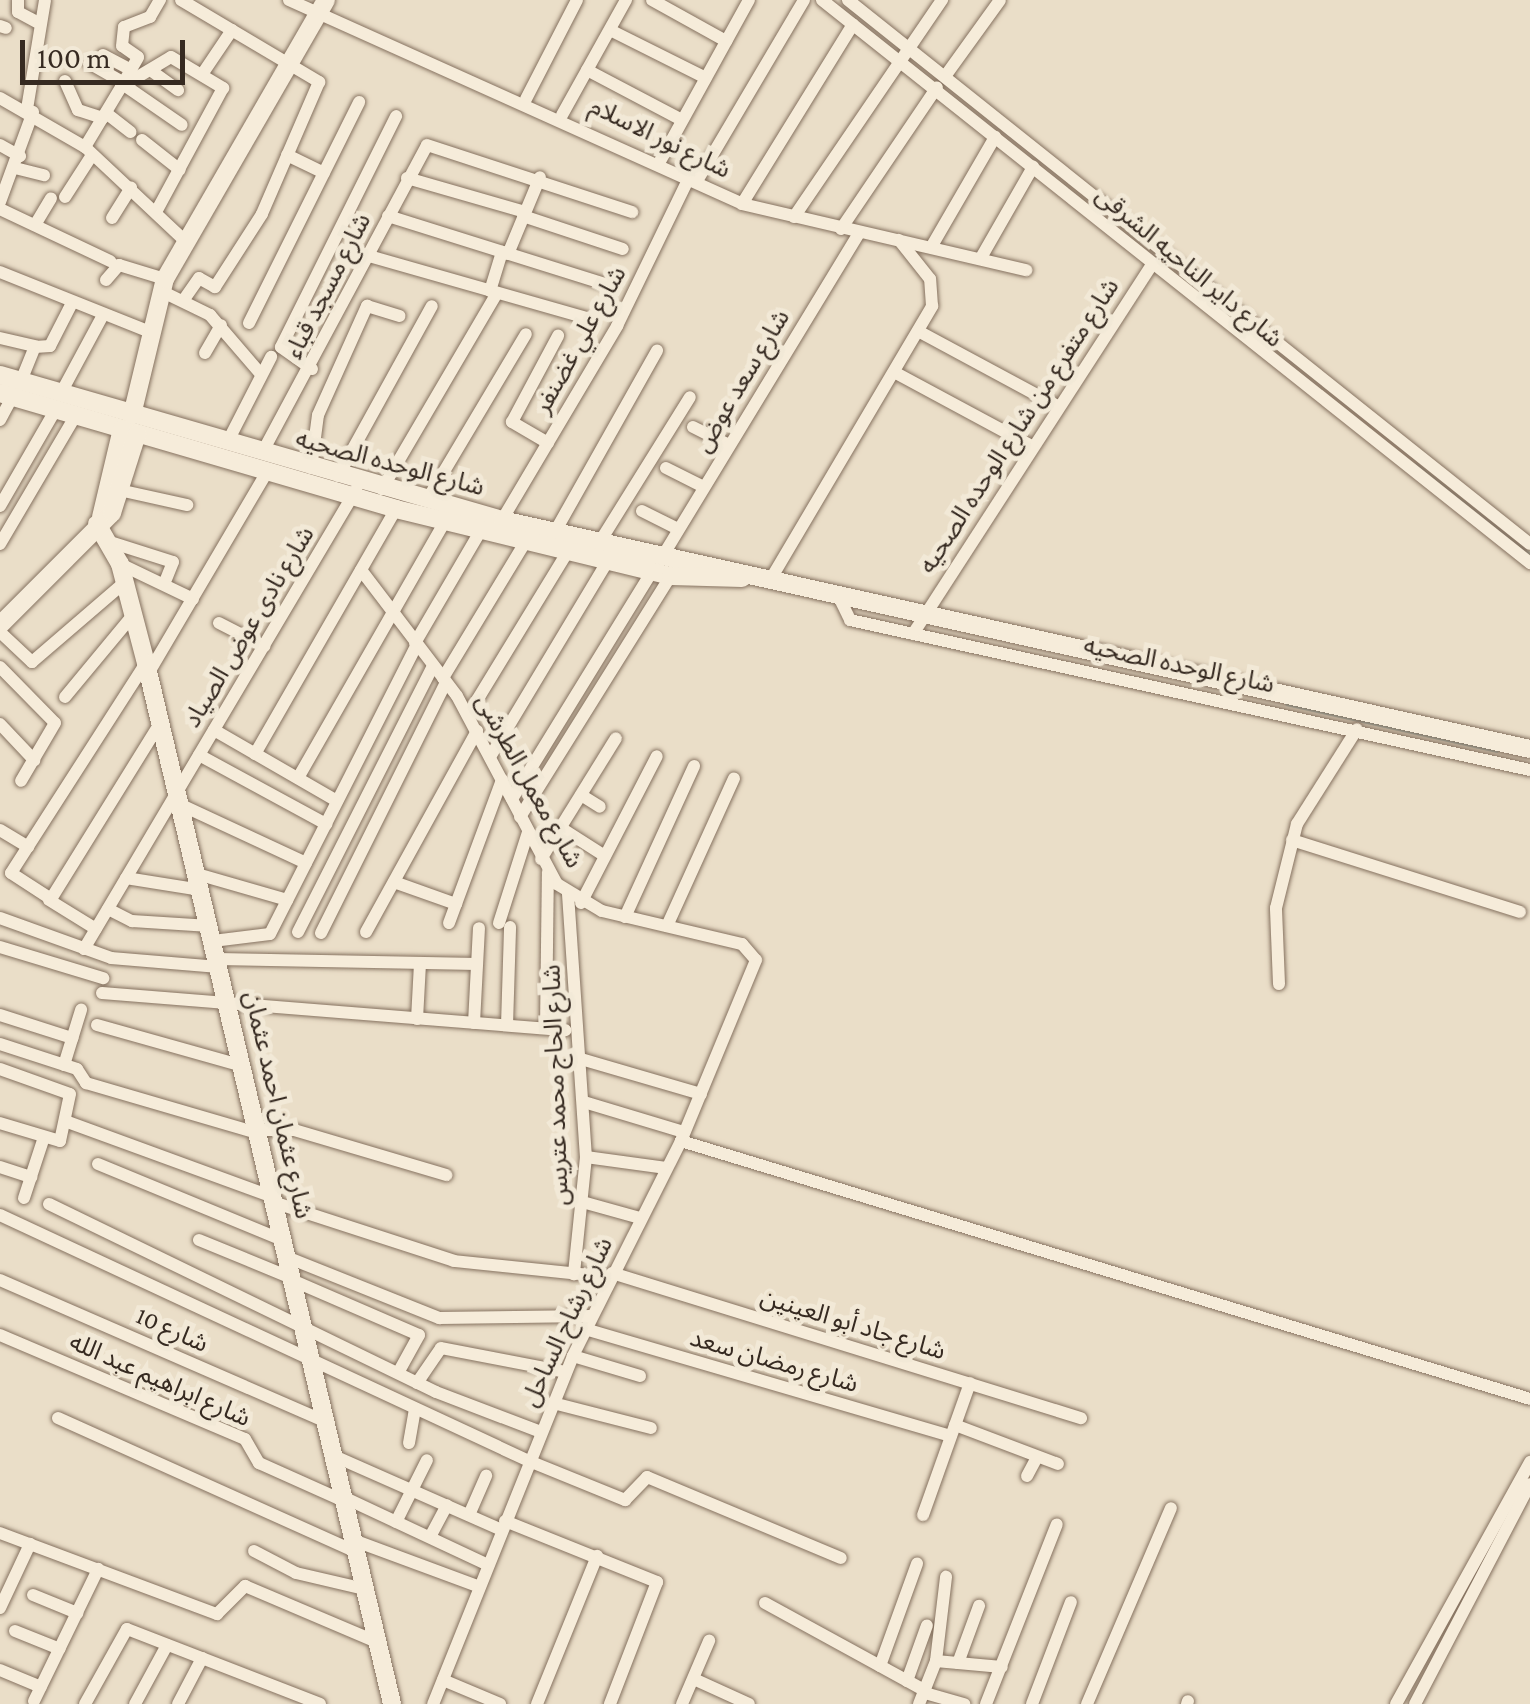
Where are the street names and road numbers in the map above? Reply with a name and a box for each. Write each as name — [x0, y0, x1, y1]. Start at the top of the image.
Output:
street label: شارع نور الاسلام — [585, 91, 735, 185]
street label: شارع داير الناحيه الشرقى — [1089, 180, 1289, 354]
street label: شارع مسجد قباء — [279, 208, 377, 364]
street label: شارع علي غضنفر — [527, 261, 633, 419]
street label: شارع متفرع من شارع الوحده الصحيه — [912, 273, 1126, 579]
street label: شارع سعد عوض — [688, 304, 796, 458]
street label: شارع الوحده الصحيه — [292, 423, 488, 503]
street label: شارع نادى عوض الصياد — [177, 521, 321, 733]
street label: شارع الوحده الصحيه — [1081, 630, 1277, 700]
street label: شارع معمل الطرشى — [469, 689, 589, 873]
street label: شارع الحاج محمد عتريس — [537, 964, 575, 1206]
street label: شارع عثمان احمد عثمان — [237, 988, 319, 1222]
street label: شارع رشاح الساحل — [515, 1233, 619, 1411]
street label: شارع جاد أبو العينين — [757, 1282, 949, 1366]
street label: شارع 10 — [131, 1301, 213, 1359]
street label: شارع رمضان سعد — [687, 1323, 861, 1399]
street label: شارع ابراهيم عبد الله — [65, 1327, 255, 1433]

